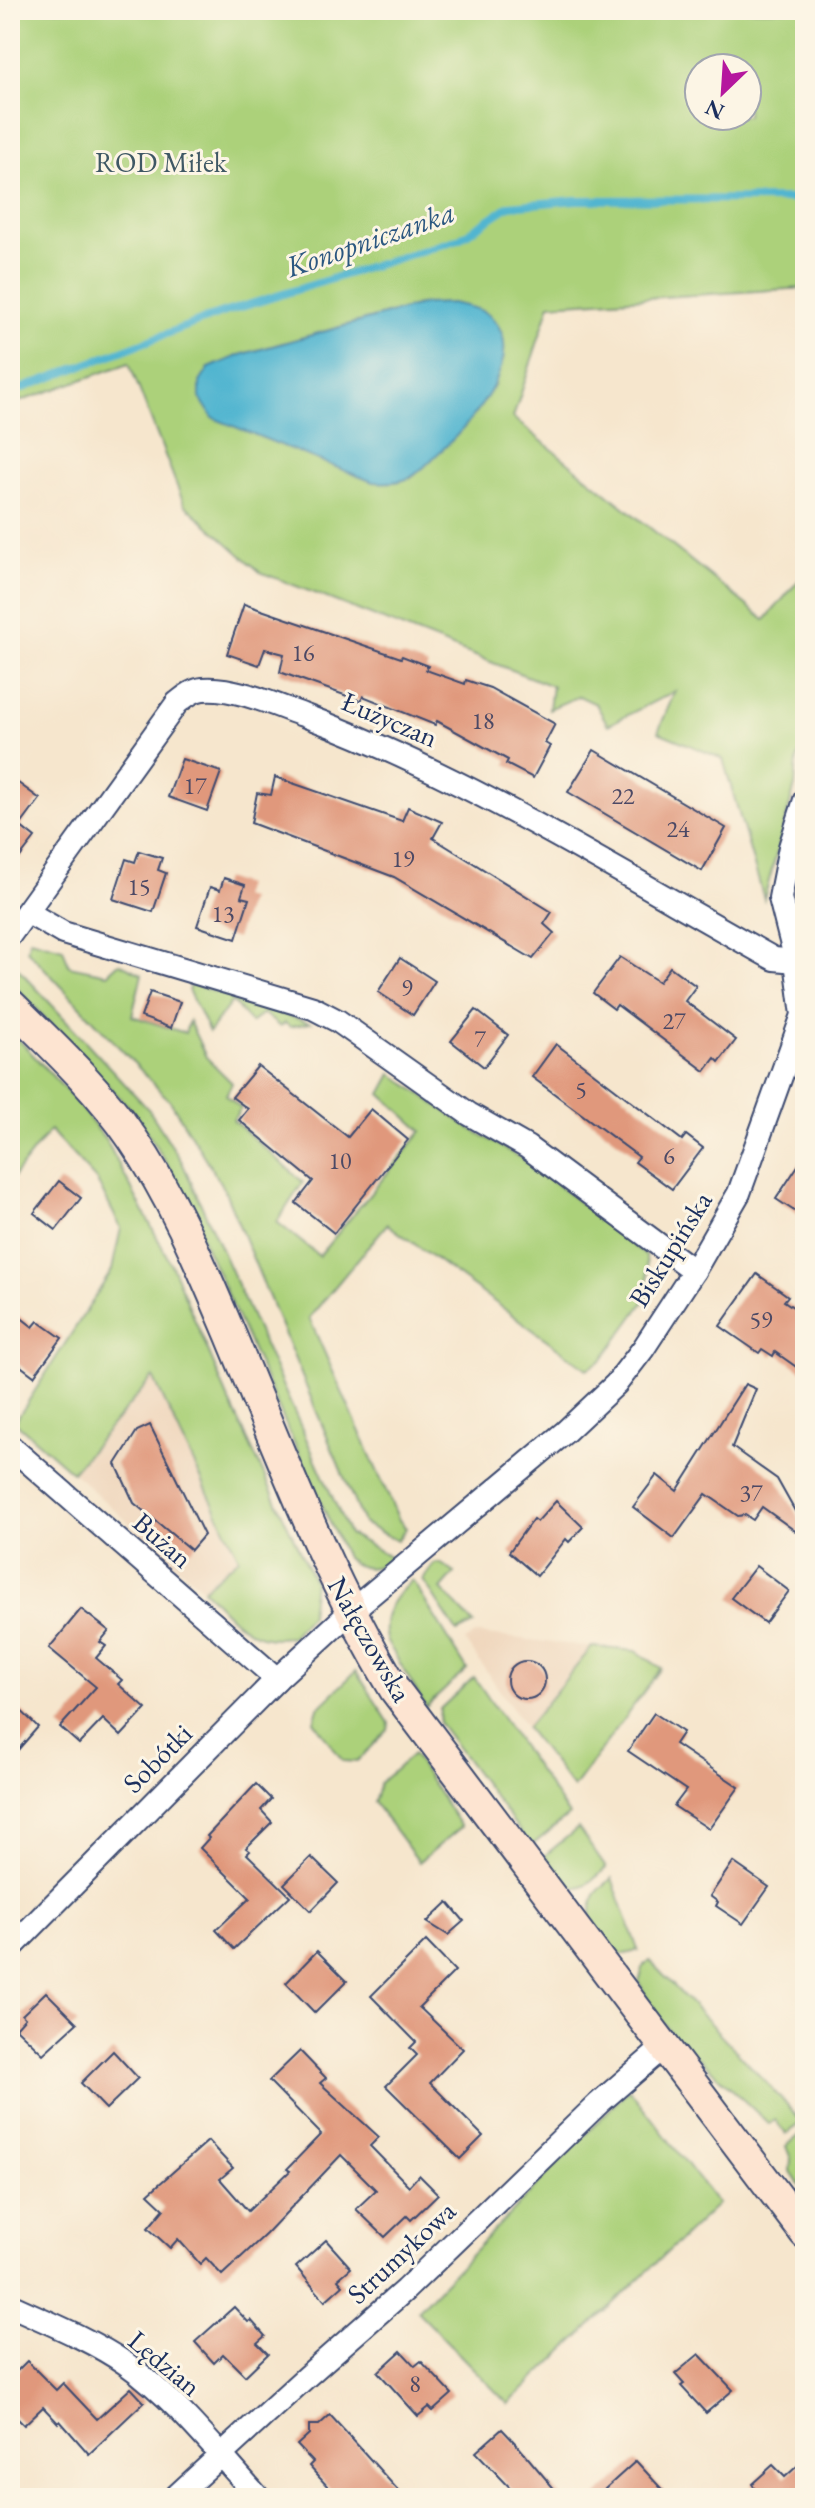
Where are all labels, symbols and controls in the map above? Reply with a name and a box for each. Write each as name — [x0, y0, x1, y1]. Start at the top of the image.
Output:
north arrow — [683, 52, 763, 132]
text: N — [700, 93, 729, 127]
park label: ROD Miłek — [95, 144, 228, 180]
water label: Konopniczanka — [279, 192, 460, 286]
house number: 16 — [291, 637, 315, 668]
street label: Łużyczan — [337, 683, 443, 755]
house number: 18 — [471, 705, 495, 736]
house number: 17 — [183, 770, 207, 801]
house number: 22 — [611, 780, 635, 811]
house number: 24 — [666, 813, 690, 844]
house number: 19 — [391, 843, 415, 874]
house number: 15 — [127, 871, 151, 902]
house number: 13 — [211, 898, 235, 929]
house number: 9 — [401, 972, 413, 1003]
house number: 27 — [662, 1005, 686, 1036]
house number: 7 — [474, 1023, 486, 1054]
house number: 5 — [575, 1074, 587, 1105]
house number: 6 — [663, 1140, 675, 1171]
house number: 10 — [328, 1145, 352, 1176]
street label: Biskupińska — [620, 1184, 720, 1314]
house number: 59 — [749, 1304, 773, 1335]
house number: 37 — [739, 1477, 763, 1508]
street label: Bużan — [126, 1504, 201, 1576]
street label: Nałęczowska — [320, 1570, 421, 1709]
street label: Sobótki — [115, 1715, 200, 1800]
street label: Strumykowa — [339, 2192, 463, 2311]
street label: Lędzian — [121, 2322, 209, 2404]
house number: 8 — [409, 2368, 421, 2399]

